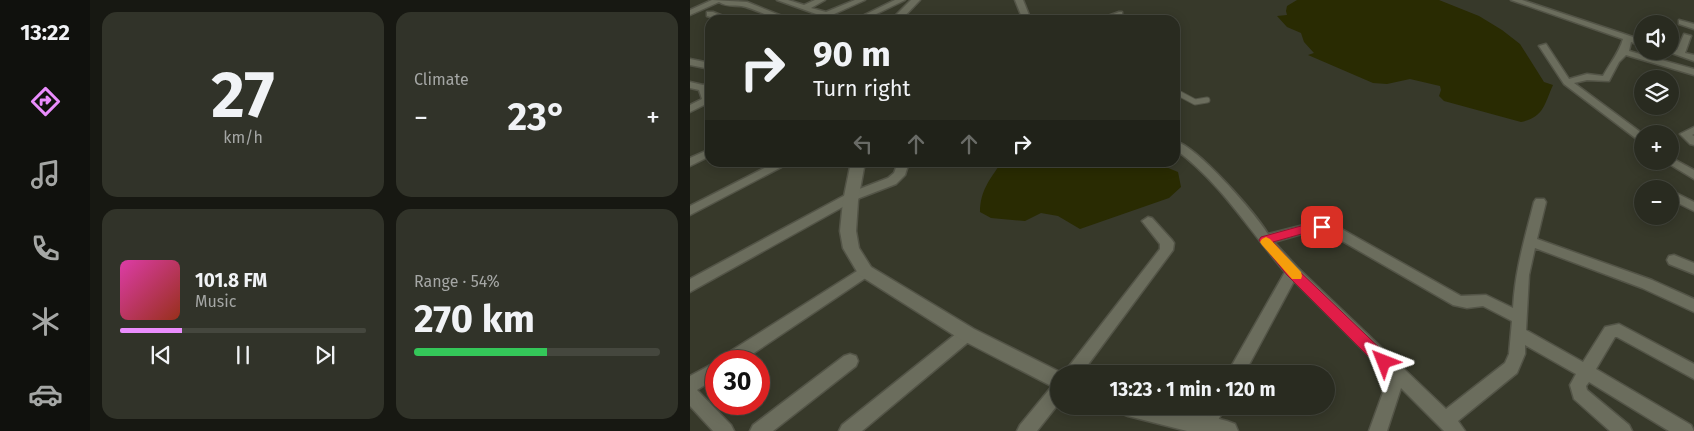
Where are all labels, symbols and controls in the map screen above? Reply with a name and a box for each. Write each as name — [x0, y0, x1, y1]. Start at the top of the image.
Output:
map controls — [1634, 15, 1679, 225]
button: sound — [1634, 15, 1679, 60]
text: 13:22 — [20, 19, 70, 46]
text: 90 m — [813, 33, 891, 75]
icon: right — [730, 35, 795, 100]
text: 27 — [211, 56, 275, 134]
text: Climate — [414, 70, 469, 89]
button: layers — [1634, 70, 1679, 115]
text: Turn right — [813, 75, 910, 102]
icon: directions — [28, 84, 63, 119]
text: 23° — [508, 94, 567, 140]
text: − — [414, 101, 428, 134]
text: + — [646, 101, 660, 134]
button: + — [1634, 125, 1679, 170]
text: km/h — [223, 128, 263, 147]
icon: left — [849, 130, 877, 158]
icon: ahead — [902, 130, 930, 158]
icon: ahead — [955, 130, 983, 158]
icon: right — [1008, 130, 1036, 158]
icon: music — [28, 157, 63, 192]
button: − — [1634, 180, 1679, 225]
pin — [1301, 206, 1343, 248]
icon: arrive — [1308, 213, 1336, 241]
icon: phone — [28, 231, 63, 266]
text: 101.8 FM — [195, 269, 267, 292]
text: Range · 54% — [414, 272, 500, 291]
text: Music — [195, 292, 236, 311]
text: 270 km — [414, 296, 535, 342]
icon: climate — [28, 304, 63, 339]
position arrow — [1357, 335, 1409, 387]
icon: previous — [147, 341, 175, 369]
icon: pause — [229, 341, 257, 369]
icon: next — [311, 341, 339, 369]
speed limit sign: 30 — [705, 350, 770, 415]
icon: car — [28, 377, 63, 412]
text: 13:23 · 1 min · 120 m — [1109, 378, 1276, 401]

